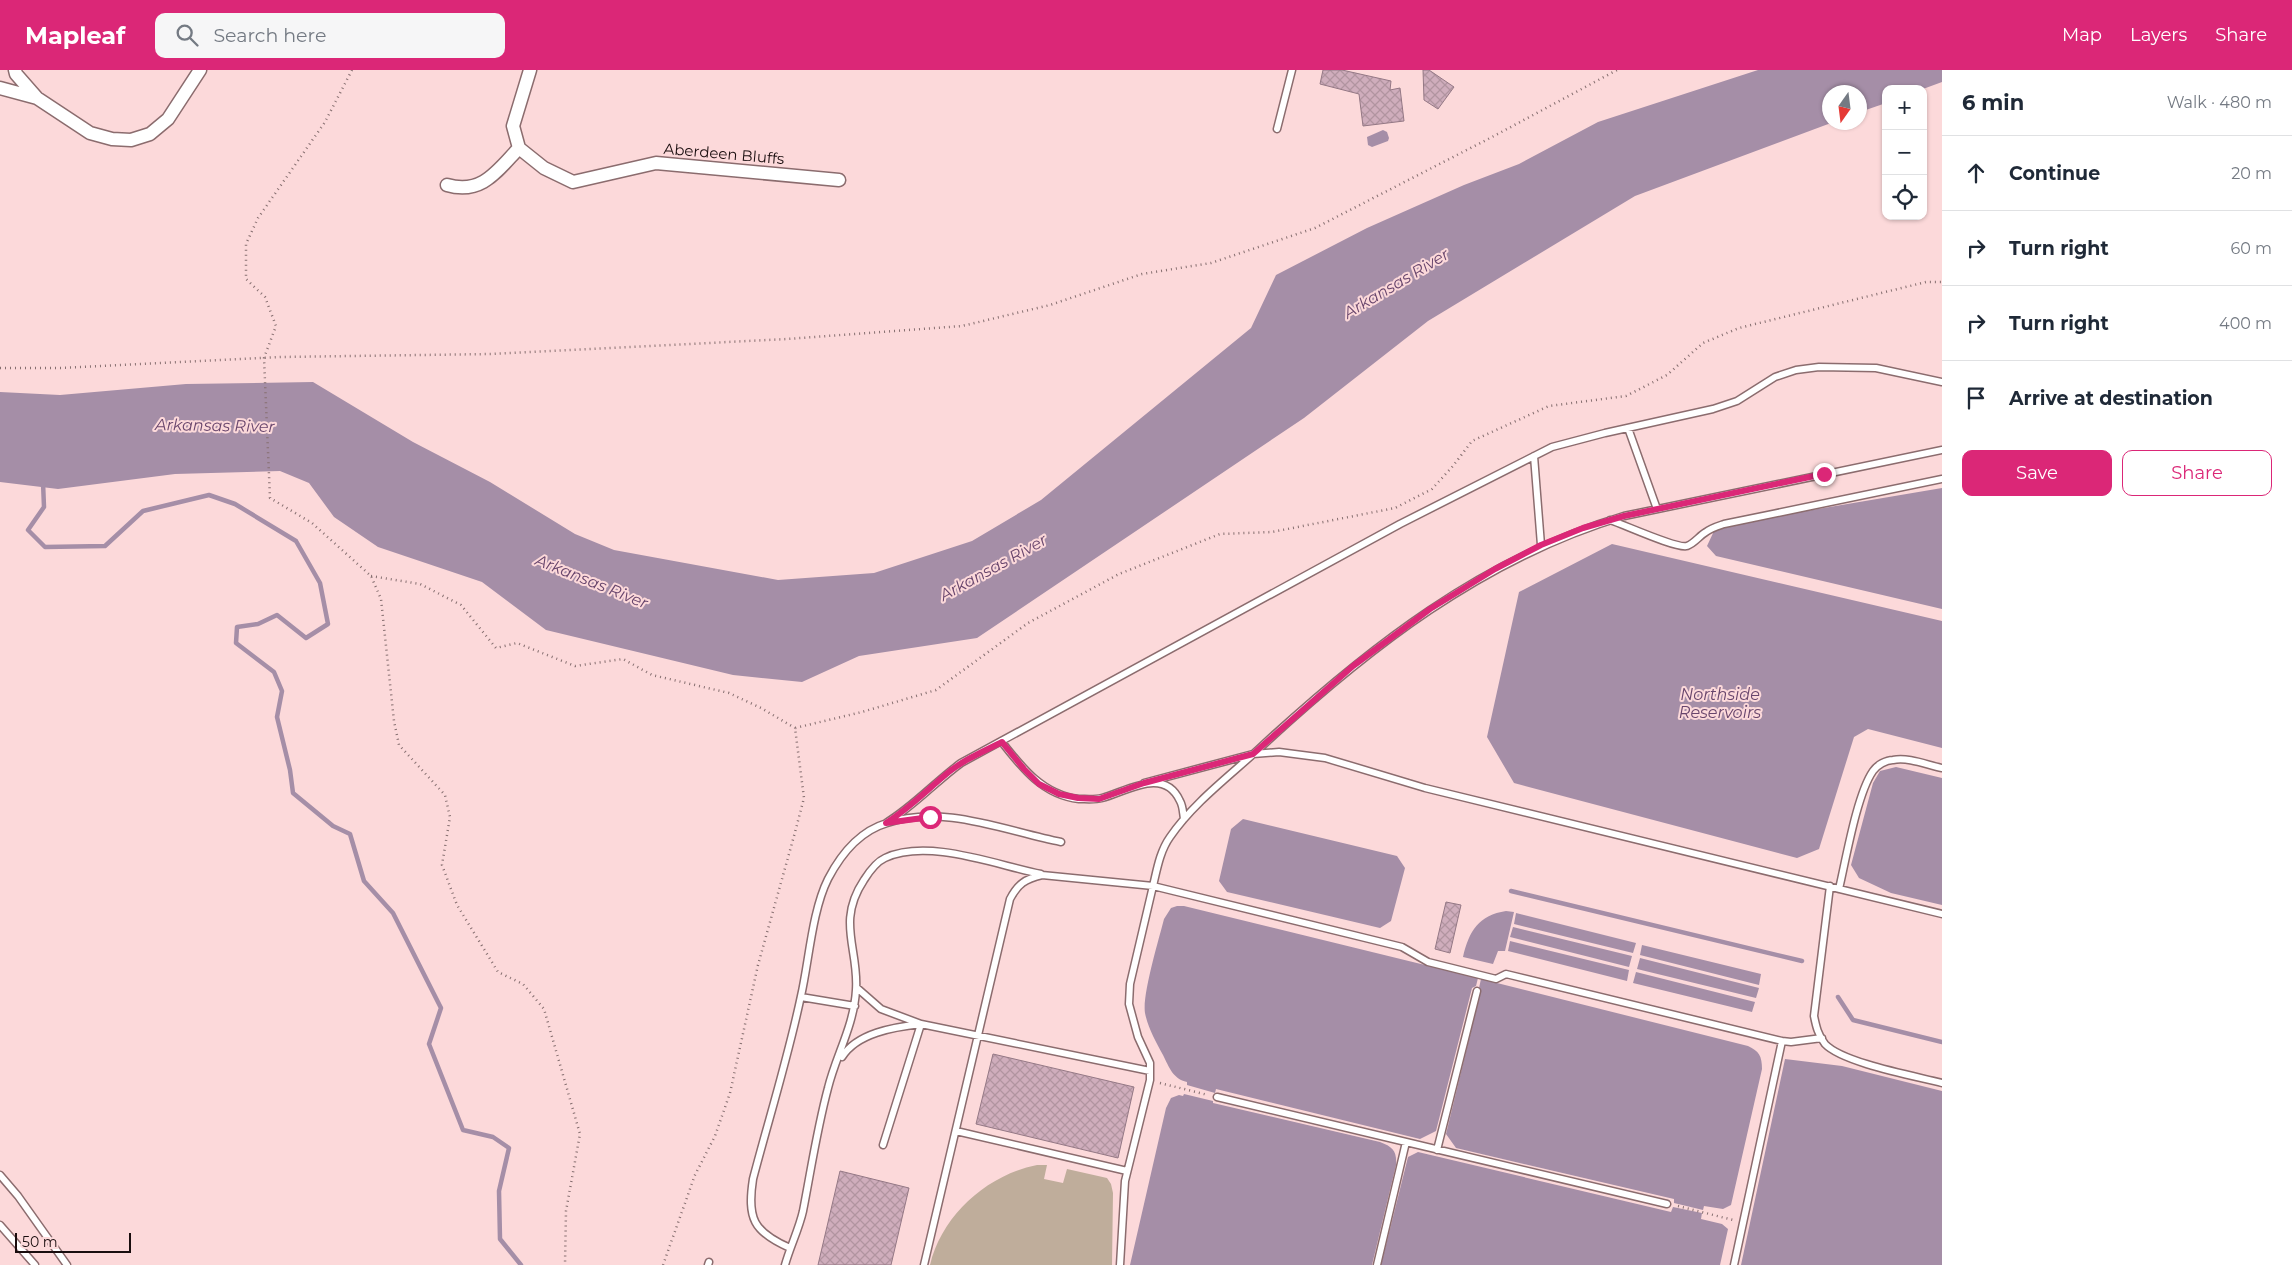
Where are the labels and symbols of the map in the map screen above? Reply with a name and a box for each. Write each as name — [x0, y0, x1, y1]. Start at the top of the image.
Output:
north arrow — [1822, 85, 1867, 130]
street label: Aberdeen Bluffs — [663, 139, 785, 168]
water label: Arkansas River — [1339, 244, 1453, 323]
water label: Arkansas River — [154, 415, 276, 436]
route end — [1813, 463, 1836, 486]
water label: Arkansas River — [935, 530, 1051, 605]
water label: Arkansas River — [532, 550, 651, 613]
water label: Northside Reservoirs — [1679, 685, 1761, 722]
route start — [919, 806, 942, 829]
scale bar — [15, 1230, 131, 1253]

